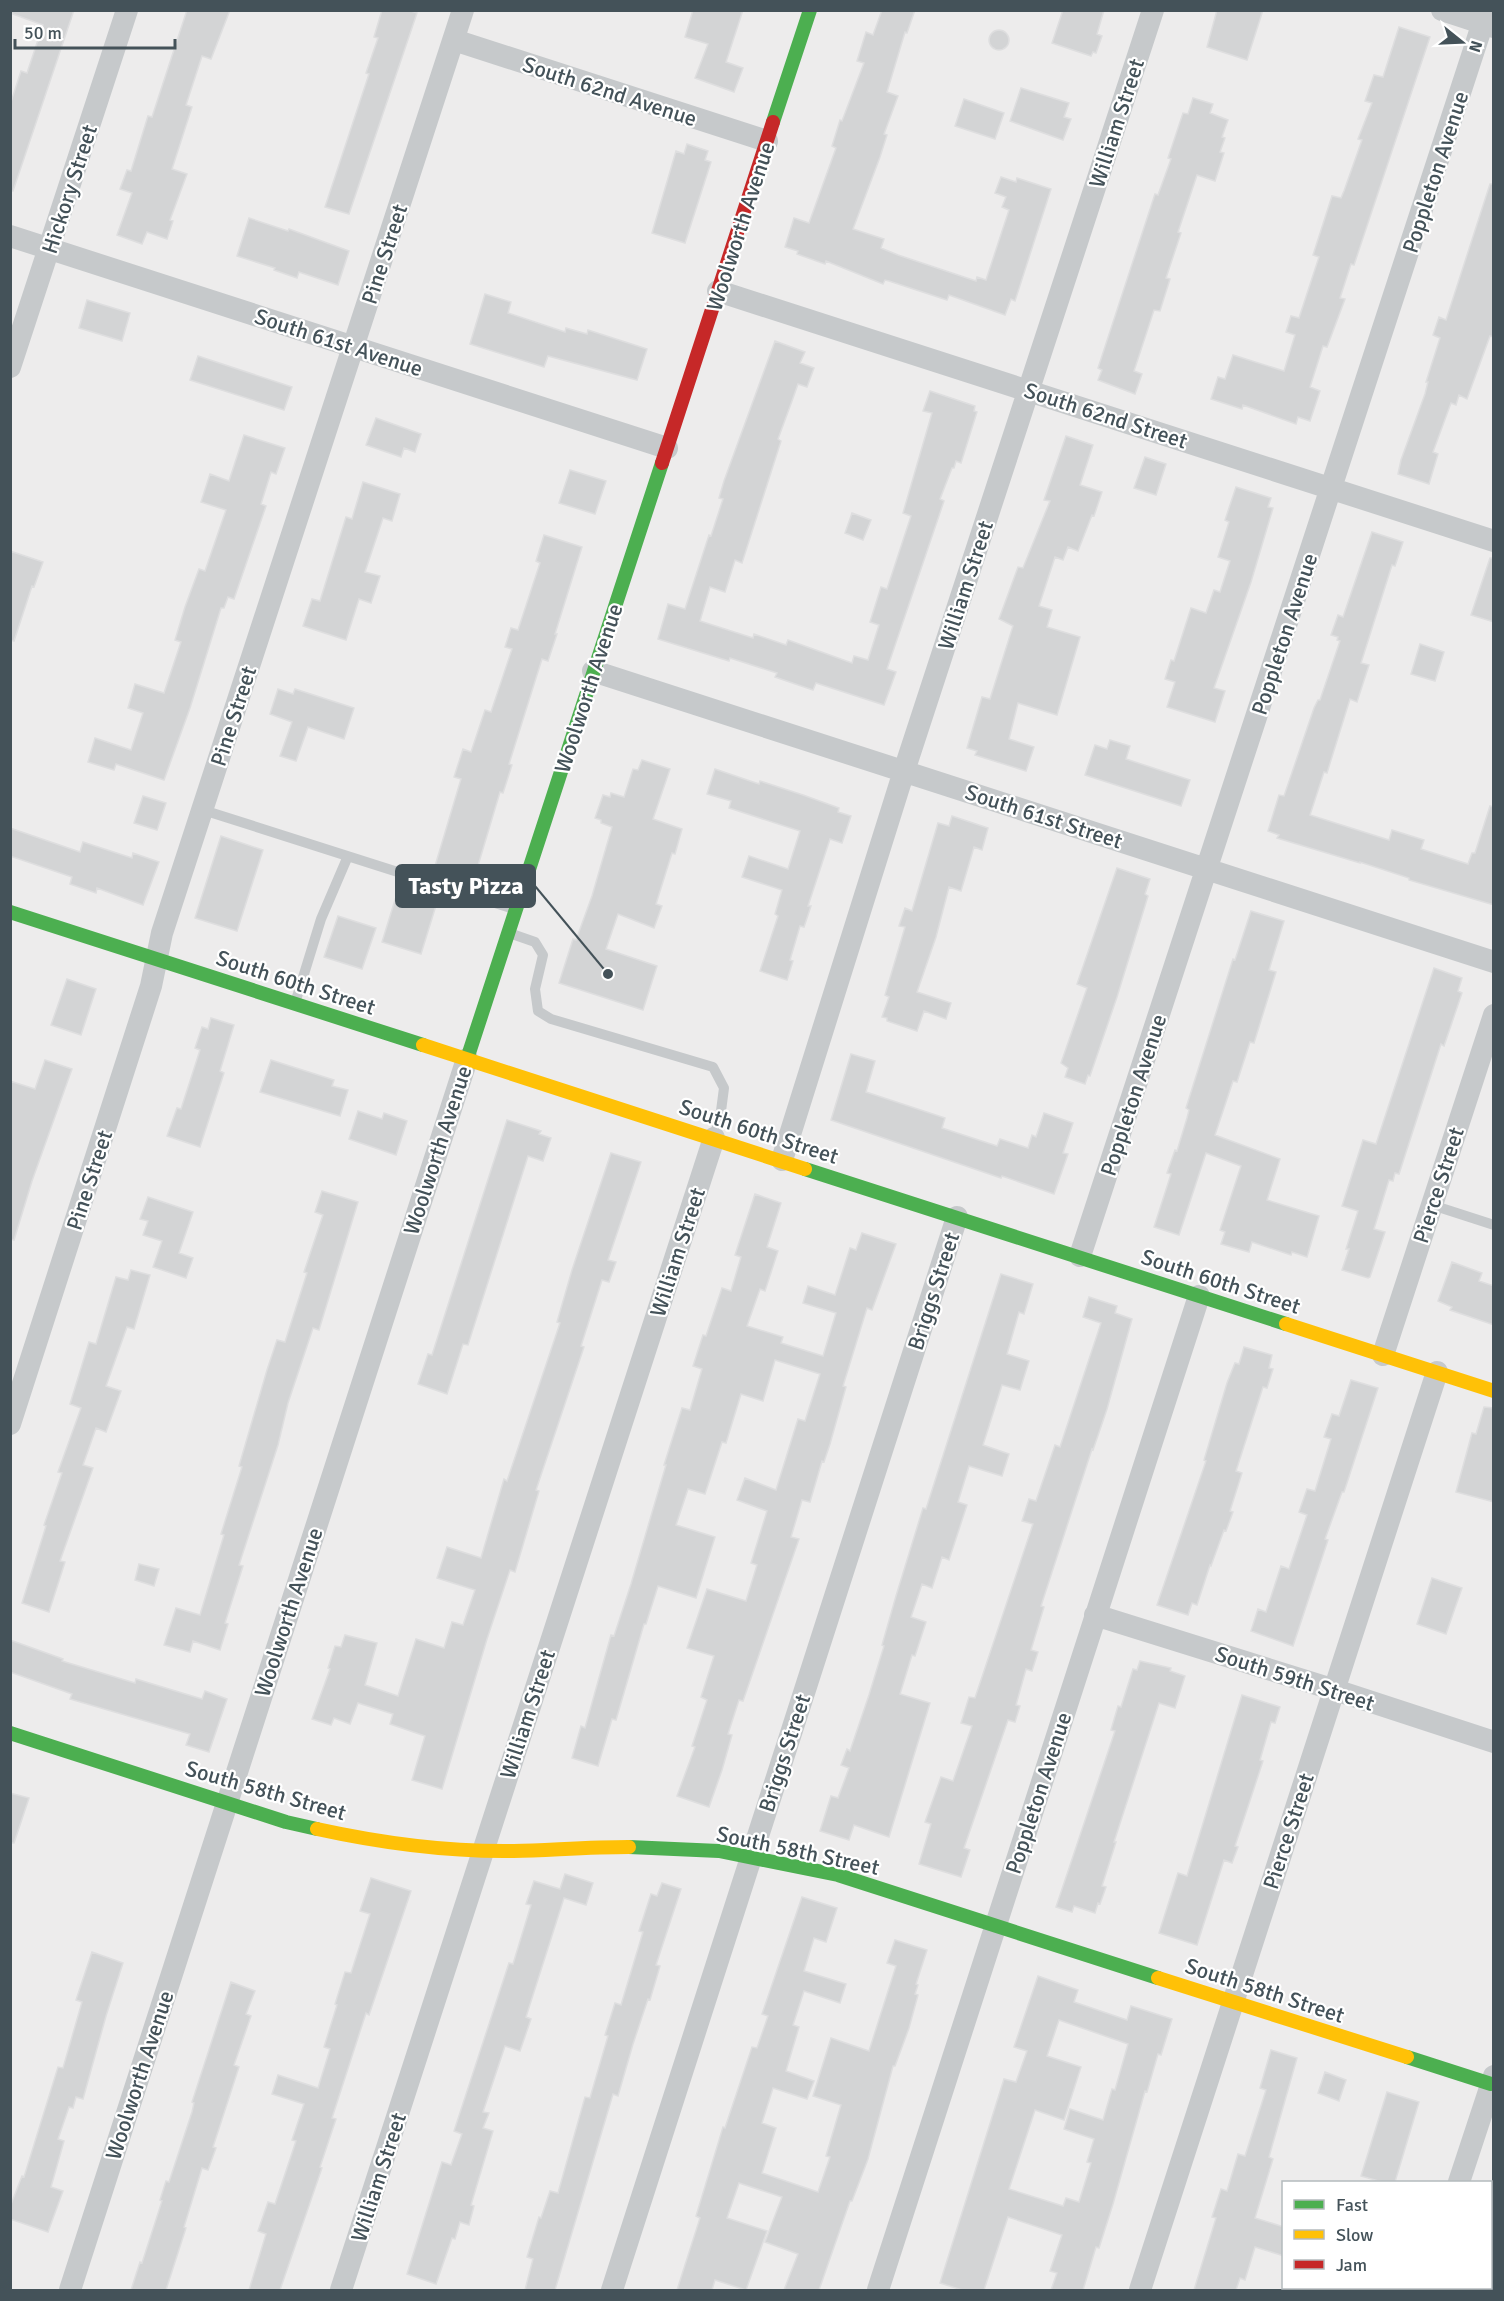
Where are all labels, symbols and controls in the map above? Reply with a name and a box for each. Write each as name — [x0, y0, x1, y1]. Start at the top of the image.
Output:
scale bar — [15, 12, 176, 50]
north arrow — [1432, 12, 1492, 72]
text: 50 m — [24, 22, 62, 44]
text: N — [1464, 38, 1487, 55]
street label: South 62nd Avenue — [519, 51, 700, 132]
street label: William Street — [1083, 55, 1150, 191]
street label: Poppleton Avenue — [1397, 88, 1474, 256]
street label: Hickory Street — [36, 121, 103, 257]
street label: Woolworth Avenue — [700, 138, 780, 314]
street label: Pine Street — [356, 200, 413, 308]
street label: South 61st Avenue — [251, 303, 426, 382]
street label: South 62nd Street — [1021, 376, 1191, 455]
street label: William Street — [932, 517, 999, 653]
street label: Poppleton Avenue — [1246, 550, 1323, 718]
street label: Woolworth Avenue — [548, 600, 628, 776]
street label: Pine Street — [205, 662, 262, 770]
street label: South 61st Street — [962, 778, 1126, 855]
callout: Tasty Pizza — [396, 865, 535, 907]
text: Tasty Pizza — [408, 871, 524, 901]
street label: South 60th Street — [213, 944, 379, 1021]
street label: Poppleton Avenue — [1095, 1011, 1172, 1179]
street label: Woolworth Avenue — [397, 1062, 477, 1238]
street label: South 60th Street — [676, 1093, 842, 1170]
street label: Pierce Street — [1407, 1123, 1470, 1247]
street label: Pine Street — [61, 1126, 118, 1234]
street label: William Street — [644, 1184, 711, 1320]
street label: Briggs Street — [902, 1228, 965, 1354]
street label: South 60th Street — [1138, 1243, 1304, 1320]
street label: Woolworth Avenue — [248, 1524, 328, 1700]
street label: South 59th Street — [1212, 1640, 1378, 1717]
street label: William Street — [494, 1646, 561, 1782]
street label: Briggs Street — [753, 1690, 816, 1816]
street label: Poppleton Avenue — [1000, 1709, 1077, 1877]
street label: South 58th Street — [182, 1755, 350, 1826]
street label: Pierce Street — [1257, 1769, 1320, 1893]
street label: South 58th Street — [714, 1820, 882, 1881]
street label: South 58th Street — [1182, 1952, 1348, 2029]
street label: Woolworth Avenue — [99, 1987, 179, 2163]
street label: William Street — [345, 2109, 412, 2245]
legend — [1282, 2181, 1492, 2289]
text: Fast — [1336, 2194, 1368, 2216]
text: Slow — [1336, 2224, 1373, 2246]
text: Jam — [1336, 2254, 1367, 2276]

